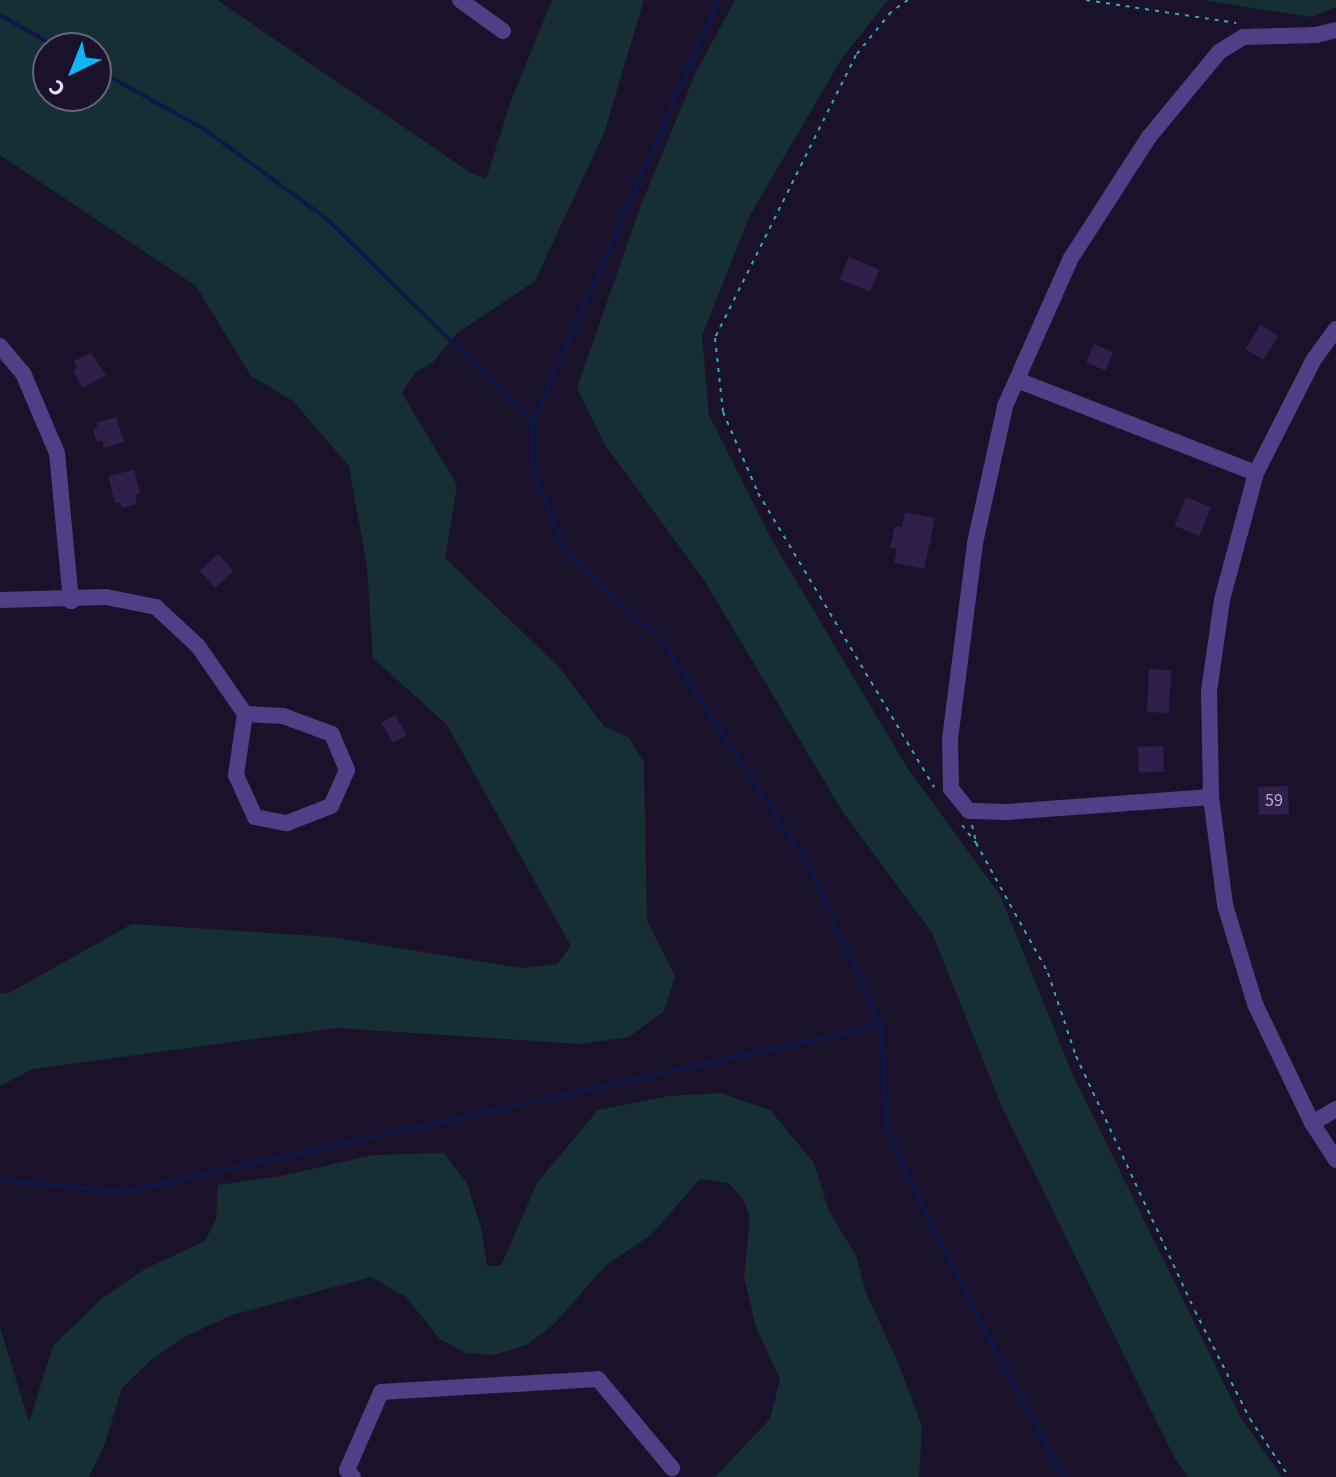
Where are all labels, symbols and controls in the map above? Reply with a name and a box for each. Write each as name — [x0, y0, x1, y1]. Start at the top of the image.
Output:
north arrow — [32, 32, 112, 112]
text: С — [41, 72, 73, 104]
house number: 59 — [1265, 790, 1283, 812]

